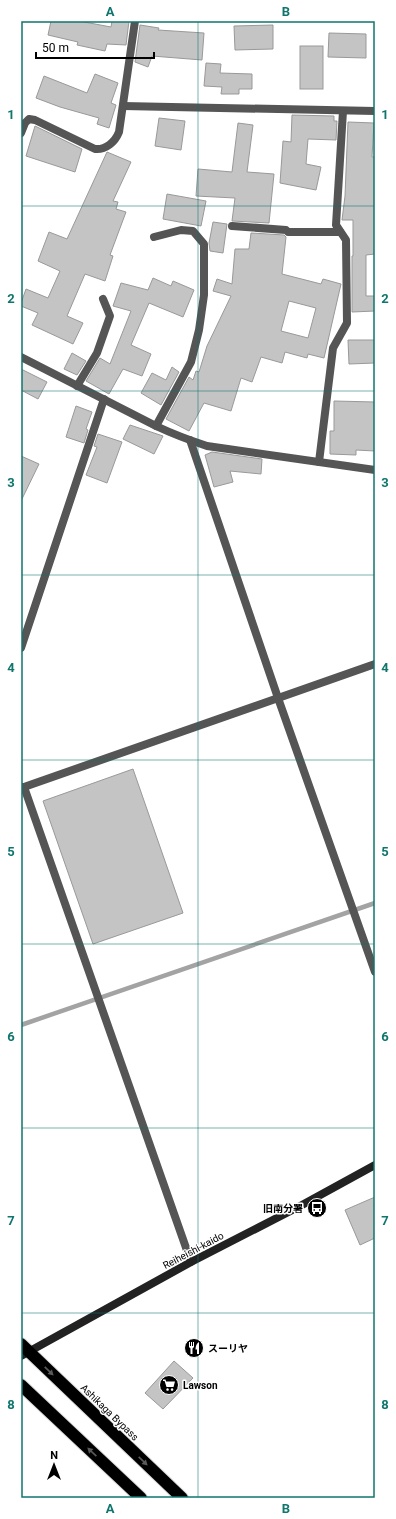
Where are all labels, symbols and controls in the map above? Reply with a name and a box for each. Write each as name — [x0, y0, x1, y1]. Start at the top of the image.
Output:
text: A — [106, 4, 115, 19]
text: B — [282, 4, 290, 19]
scale bar — [36, 34, 154, 60]
text: 50 m — [42, 41, 69, 55]
text: 1 — [7, 107, 15, 122]
text: 1 — [381, 107, 389, 122]
text: 2 — [7, 291, 15, 306]
text: 2 — [381, 291, 389, 306]
text: 3 — [7, 475, 15, 490]
text: 3 — [381, 475, 389, 490]
text: 4 — [7, 660, 15, 675]
text: 4 — [381, 660, 389, 675]
text: 5 — [7, 844, 15, 859]
text: 5 — [381, 844, 389, 859]
text: 6 — [7, 1029, 15, 1044]
text: 6 — [381, 1029, 389, 1044]
bus stop icon: 旧南分署 — [306, 1197, 328, 1219]
place label: 旧南分署 — [263, 1203, 303, 1214]
text: 7 — [7, 1213, 15, 1228]
text: 7 — [381, 1213, 389, 1228]
street label: Reiheishi-kaido — [161, 1230, 226, 1271]
restaurant icon: スーリヤ — [183, 1337, 205, 1359]
place label: スーリヤ — [208, 1343, 248, 1354]
one-way arrow — [44, 1366, 54, 1376]
supermarket icon: Lawson — [158, 1374, 180, 1396]
place label: Lawson — [183, 1380, 218, 1391]
street label: Ashikaga Bypass — [78, 1382, 141, 1443]
text: 8 — [7, 1397, 15, 1412]
text: 8 — [381, 1397, 389, 1412]
north arrow — [34, 1445, 74, 1485]
one-way arrow — [87, 1447, 97, 1457]
text: N — [50, 1449, 58, 1462]
one-way arrow — [138, 1456, 148, 1466]
text: A — [106, 1501, 115, 1516]
text: B — [282, 1501, 290, 1516]

